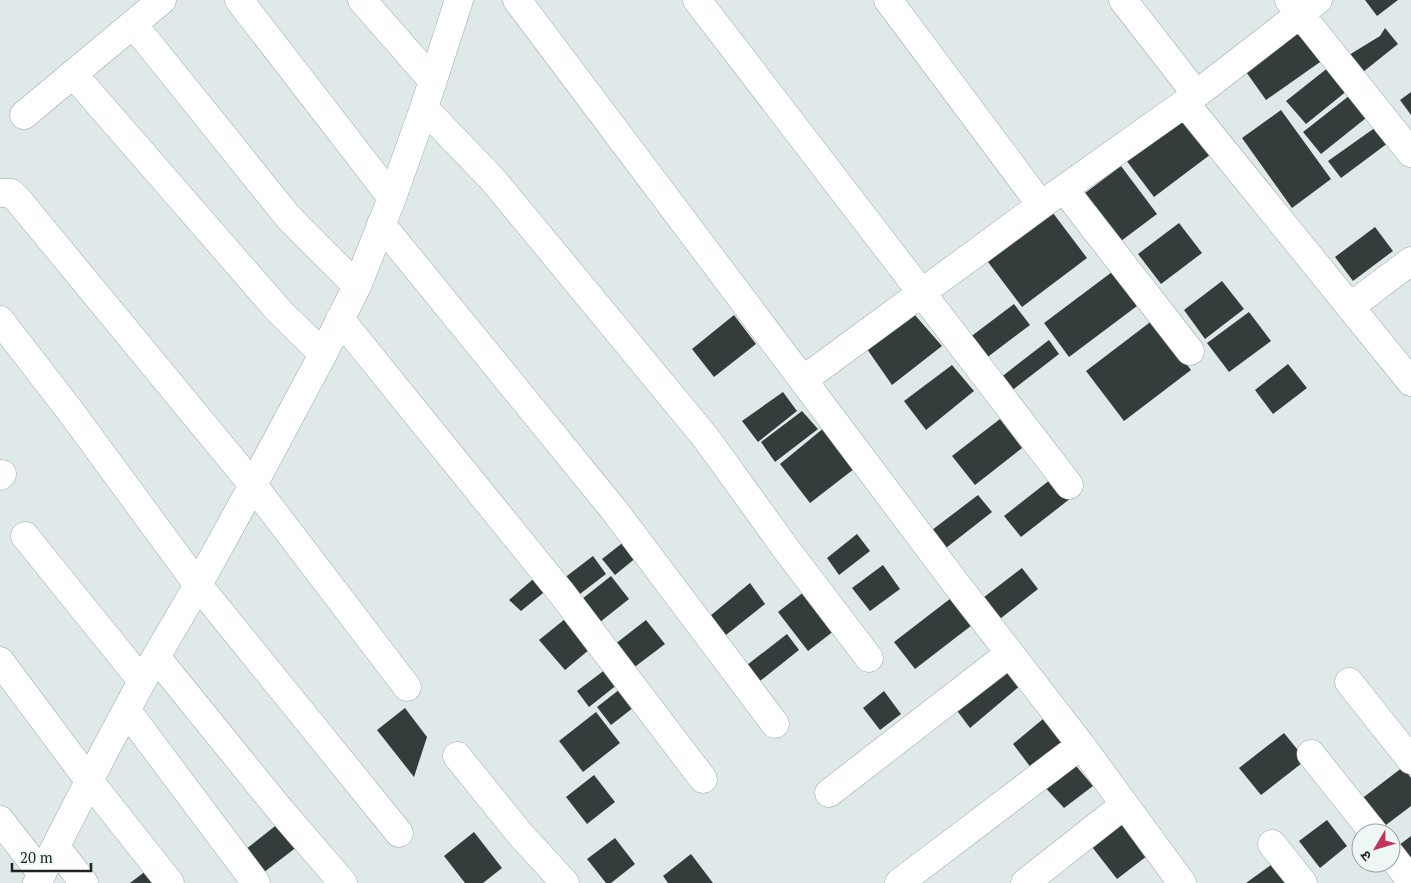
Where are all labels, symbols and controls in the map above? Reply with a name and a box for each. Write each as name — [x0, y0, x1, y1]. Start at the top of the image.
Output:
north arrow — [1351, 823, 1401, 873]
scale bar — [12, 840, 91, 872]
text: 20 m — [20, 847, 53, 867]
text: उ — [1355, 847, 1375, 865]

